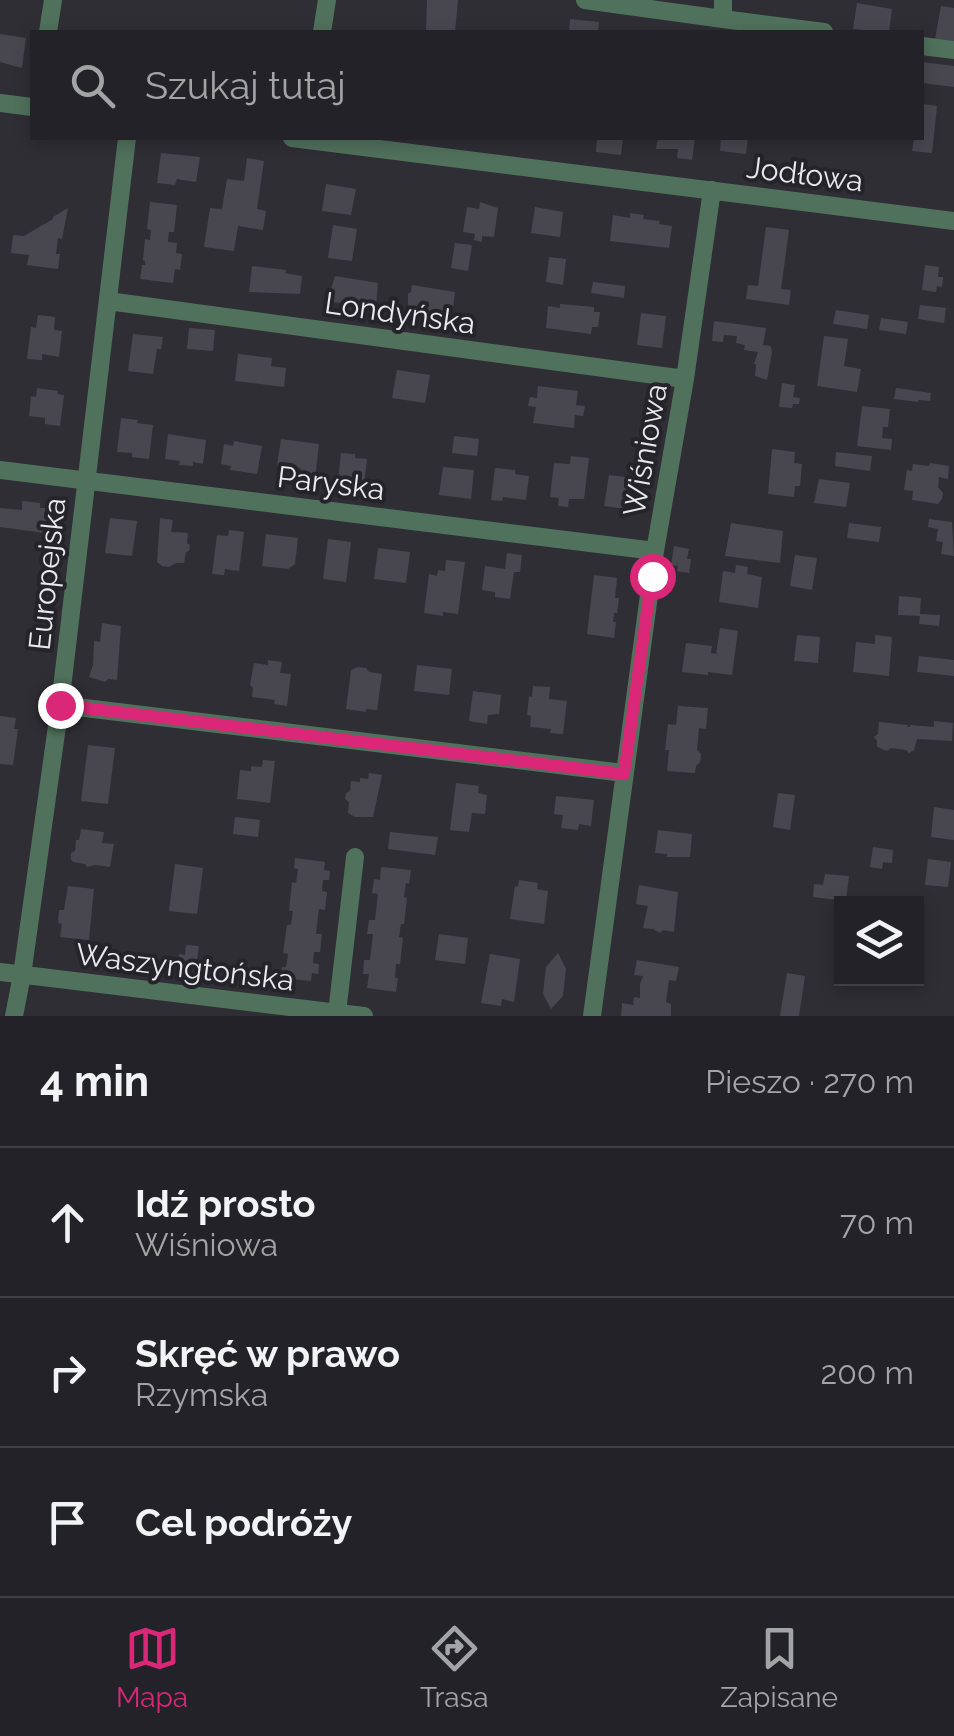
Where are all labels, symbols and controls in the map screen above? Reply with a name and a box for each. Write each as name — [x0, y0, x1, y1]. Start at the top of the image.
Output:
search box — [30, 30, 924, 140]
icon: search — [65, 58, 120, 113]
text: Szukaj tutaj — [145, 63, 346, 108]
street label: Jodłowa — [745, 149, 865, 199]
street label: Londyńska — [323, 285, 477, 341]
street label: Wiśniowa — [616, 381, 674, 519]
street label: Paryska — [275, 459, 387, 507]
street label: Europejska — [22, 496, 72, 652]
route start — [630, 554, 676, 600]
route end — [38, 683, 84, 729]
map controls — [834, 896, 924, 986]
button: layers — [834, 896, 924, 986]
street label: Waszyngtońska — [74, 936, 296, 998]
text: 4 min — [40, 1057, 149, 1106]
text: Pieszo · 270 m — [705, 1063, 914, 1100]
text: Idź prosto — [135, 1181, 316, 1226]
icon: ahead — [40, 1195, 95, 1250]
text: 70 m — [840, 1204, 914, 1241]
text: Wiśniowa — [135, 1226, 278, 1263]
text: Skręć w prawo — [135, 1331, 400, 1376]
icon: right — [40, 1345, 95, 1400]
text: 200 m — [821, 1354, 914, 1391]
text: Rzymska — [135, 1376, 268, 1413]
icon: arrive — [40, 1495, 95, 1550]
text: Cel podróży — [135, 1500, 352, 1545]
tab: Mapa — [116, 1621, 188, 1714]
tab: Trasa — [420, 1621, 488, 1714]
tab: Zapisane — [720, 1621, 838, 1714]

